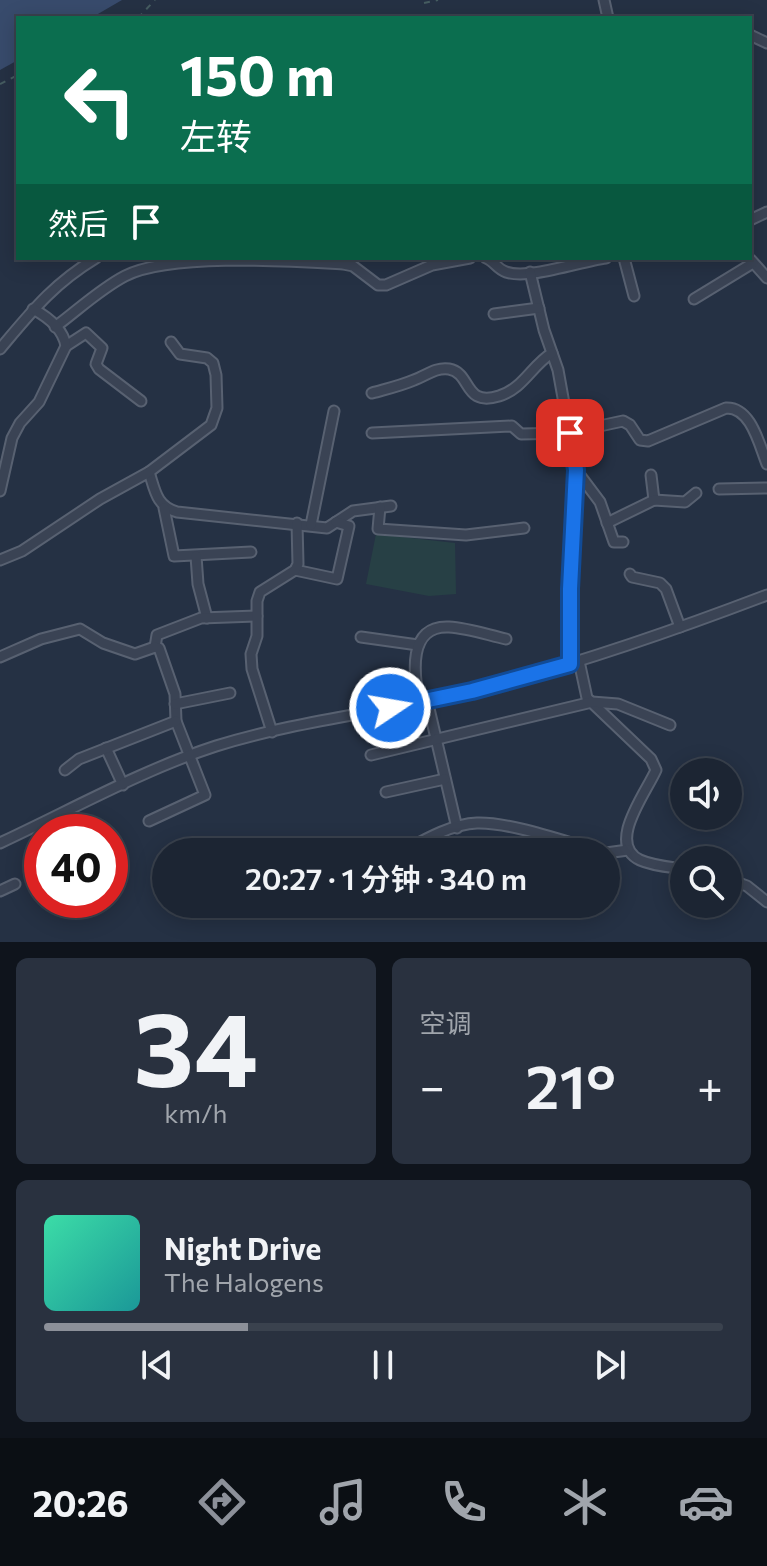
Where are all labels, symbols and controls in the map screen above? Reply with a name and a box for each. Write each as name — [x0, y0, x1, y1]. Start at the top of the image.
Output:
text: 150 m — [180, 39, 335, 108]
icon: left — [48, 48, 152, 152]
text: 左转 — [180, 113, 252, 157]
icon: arrive — [124, 200, 168, 244]
text: 然后 — [48, 204, 108, 241]
pin — [536, 399, 604, 467]
icon: arrive — [548, 411, 592, 455]
position arrow — [348, 666, 432, 750]
map controls — [670, 758, 742, 918]
button: sound — [670, 758, 742, 830]
speed limit sign: 40 — [24, 814, 128, 918]
button: search — [670, 846, 742, 918]
text: 20:27 · 1 分钟 · 340 m — [245, 859, 527, 896]
text: 34 — [134, 981, 258, 1108]
text: 空调 — [420, 1007, 472, 1038]
text: 21° — [526, 1048, 616, 1121]
text: − — [420, 1058, 445, 1112]
text: + — [697, 1058, 723, 1112]
text: km/h — [164, 1097, 227, 1128]
text: Night Drive — [164, 1229, 321, 1266]
text: The Halogens — [164, 1266, 324, 1297]
icon: previous — [135, 1343, 179, 1387]
icon: pause — [361, 1343, 405, 1387]
icon: next — [588, 1343, 632, 1387]
icon: directions — [194, 1474, 250, 1530]
icon: music — [315, 1474, 371, 1530]
icon: phone — [436, 1474, 492, 1530]
icon: climate — [557, 1474, 613, 1530]
icon: car — [678, 1474, 734, 1530]
text: 20:26 — [33, 1480, 129, 1524]

